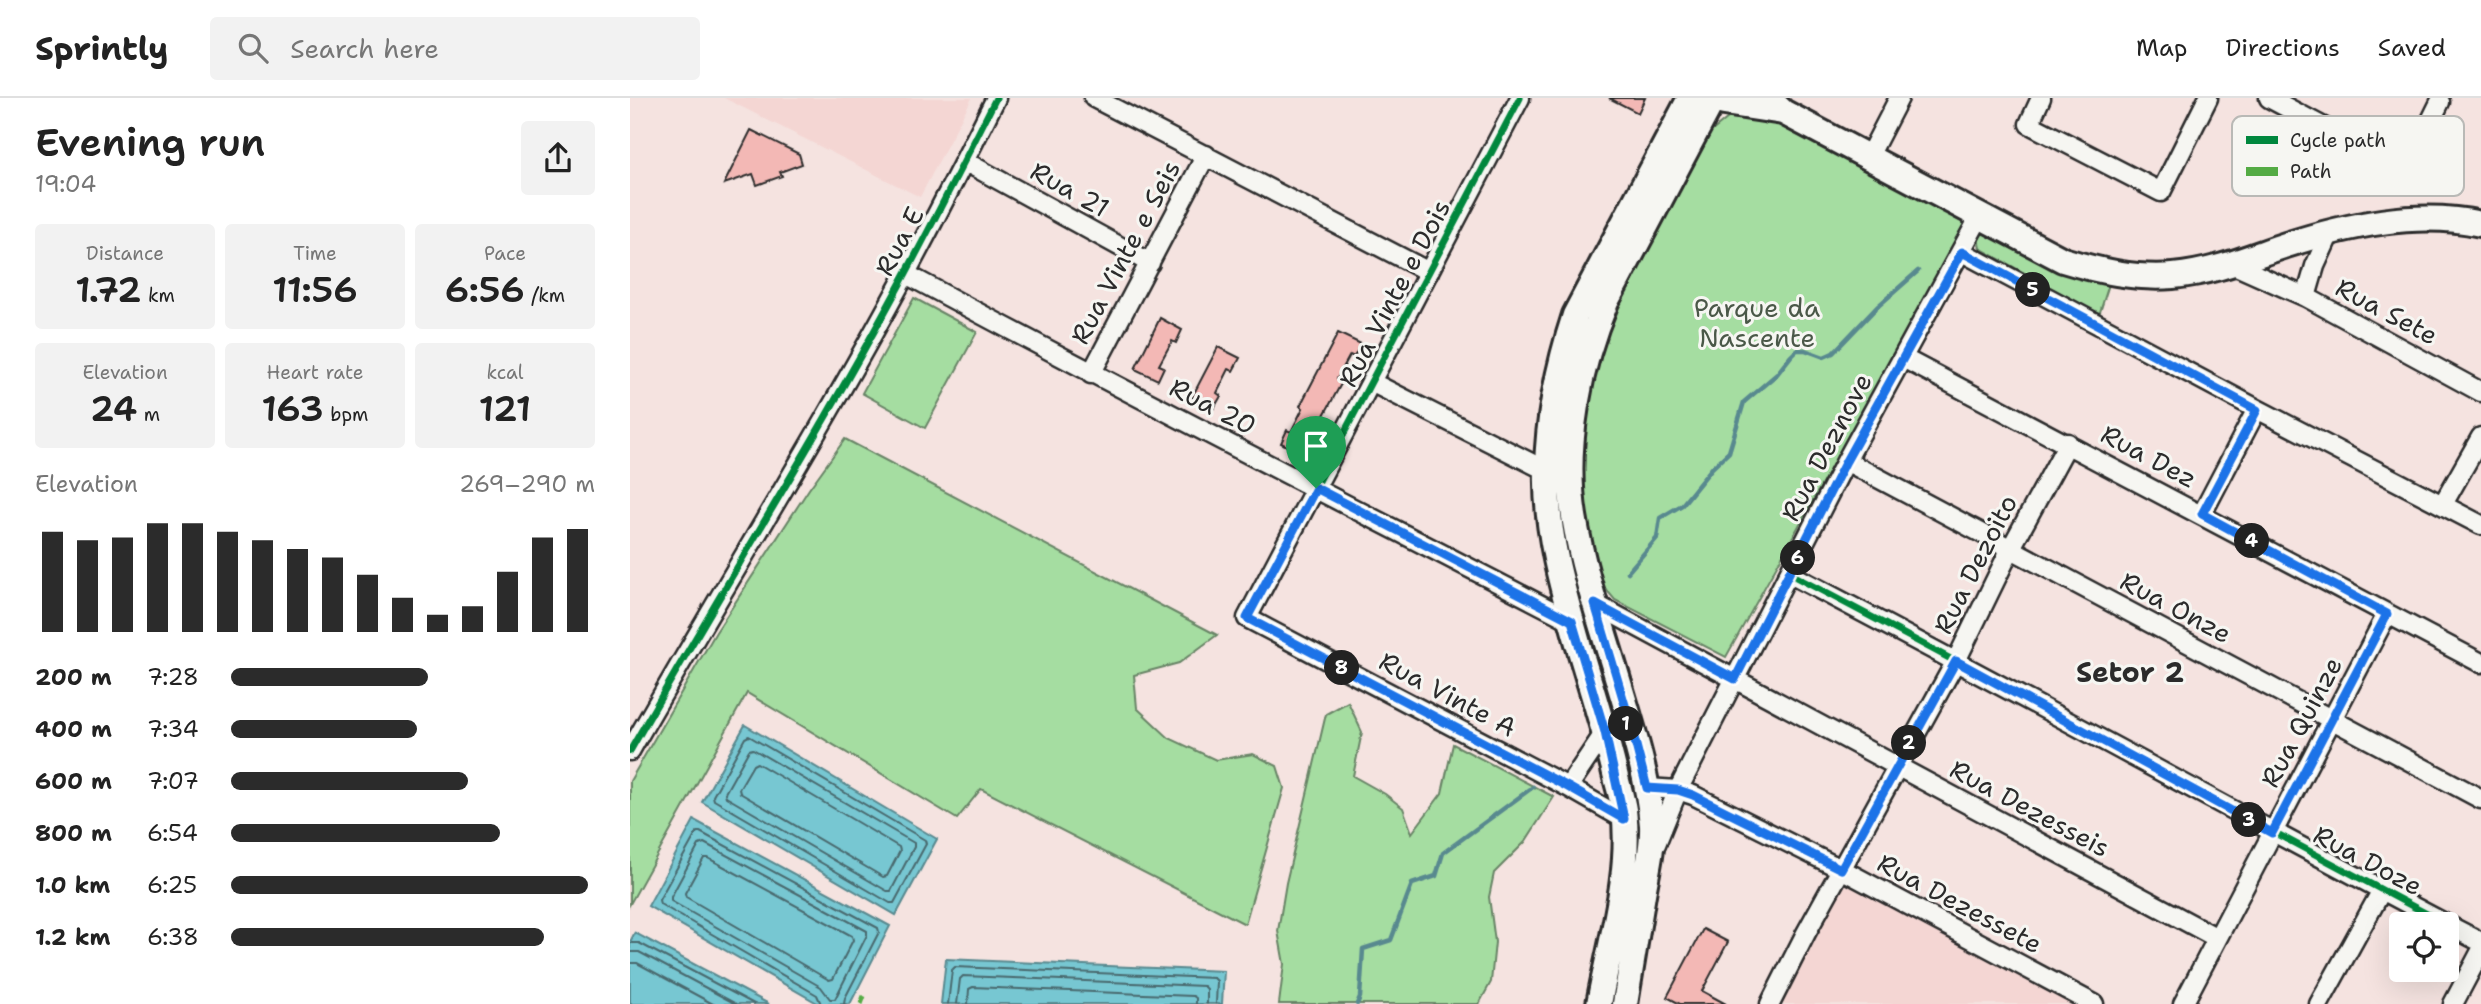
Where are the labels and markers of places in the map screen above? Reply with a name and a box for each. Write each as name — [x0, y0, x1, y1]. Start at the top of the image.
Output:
pin: 5 — [2016, 272, 2050, 308]
pin — [1286, 416, 1346, 488]
pin: 4 — [2234, 524, 2270, 558]
pin: 6 — [1780, 540, 1816, 575]
pin: 8 — [1324, 650, 1360, 686]
pin: 1 — [1608, 706, 1644, 742]
pin: 2 — [1892, 726, 1926, 760]
pin: 3 — [2232, 802, 2266, 838]

